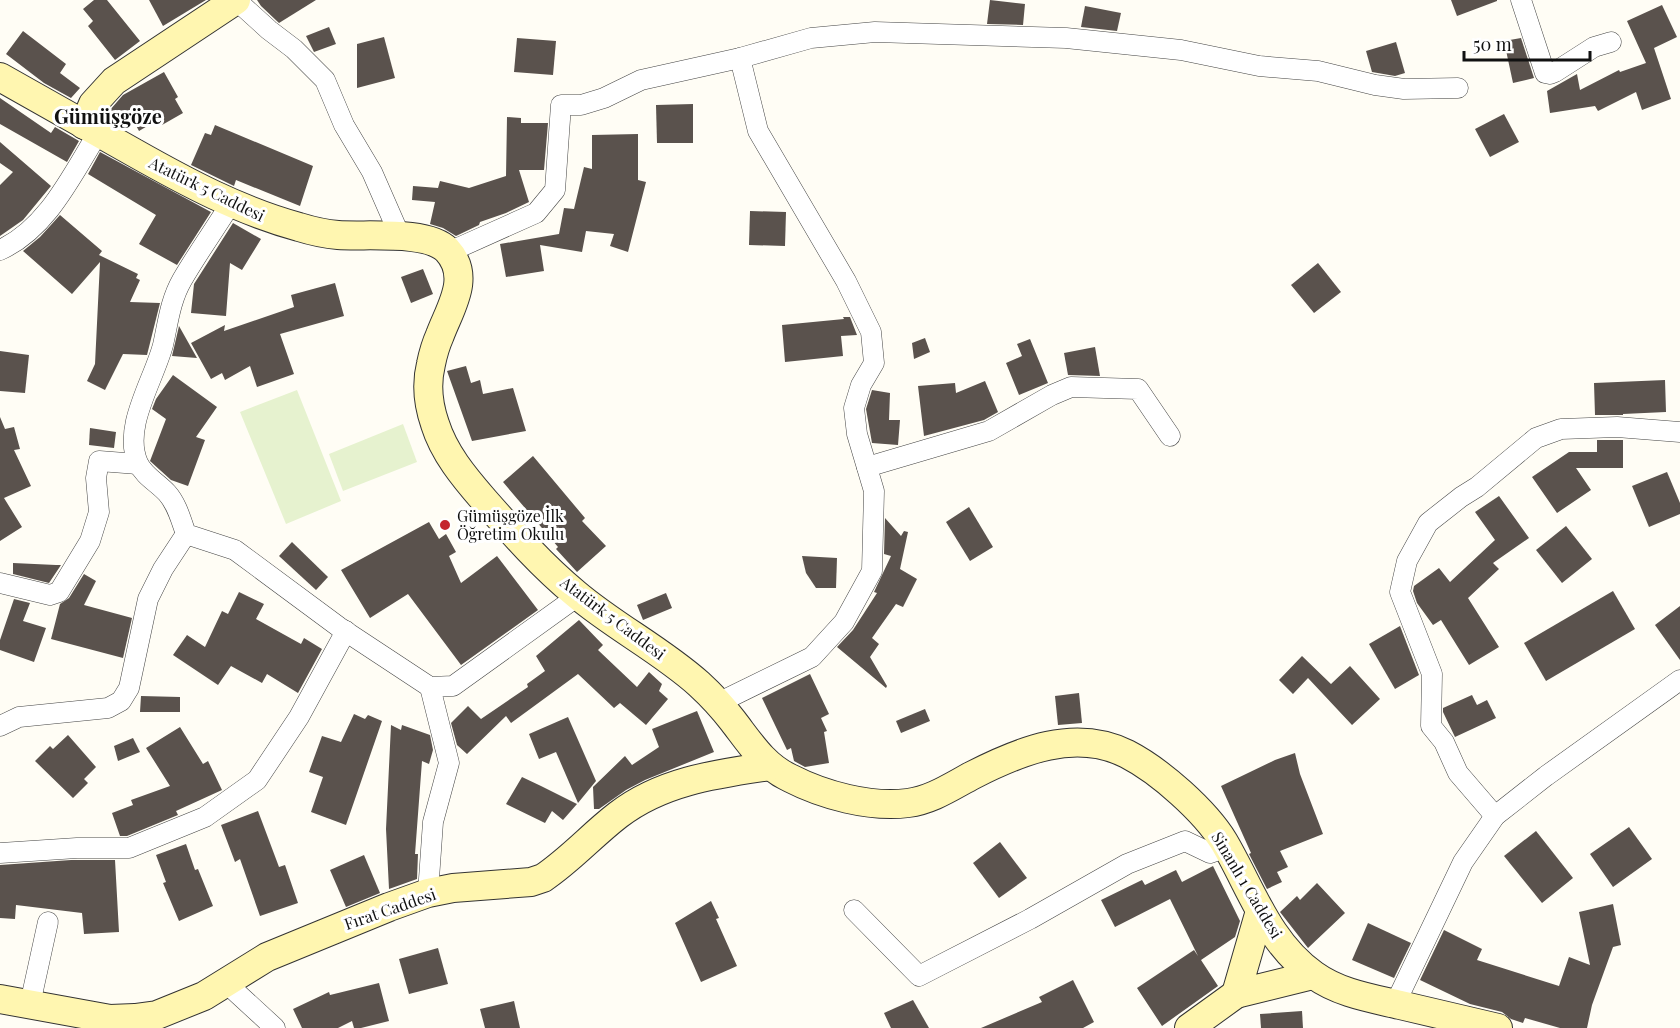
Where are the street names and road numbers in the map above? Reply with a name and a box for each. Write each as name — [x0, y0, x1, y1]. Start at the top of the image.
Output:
street label: Atatürk 5 Caddesi — [145, 151, 269, 226]
street label: Atatürk 5 Caddesi — [556, 571, 670, 664]
street label: Sinanlı 1 Caddesi — [1207, 827, 1288, 942]
street label: Fırat Caddesi — [341, 883, 439, 934]

